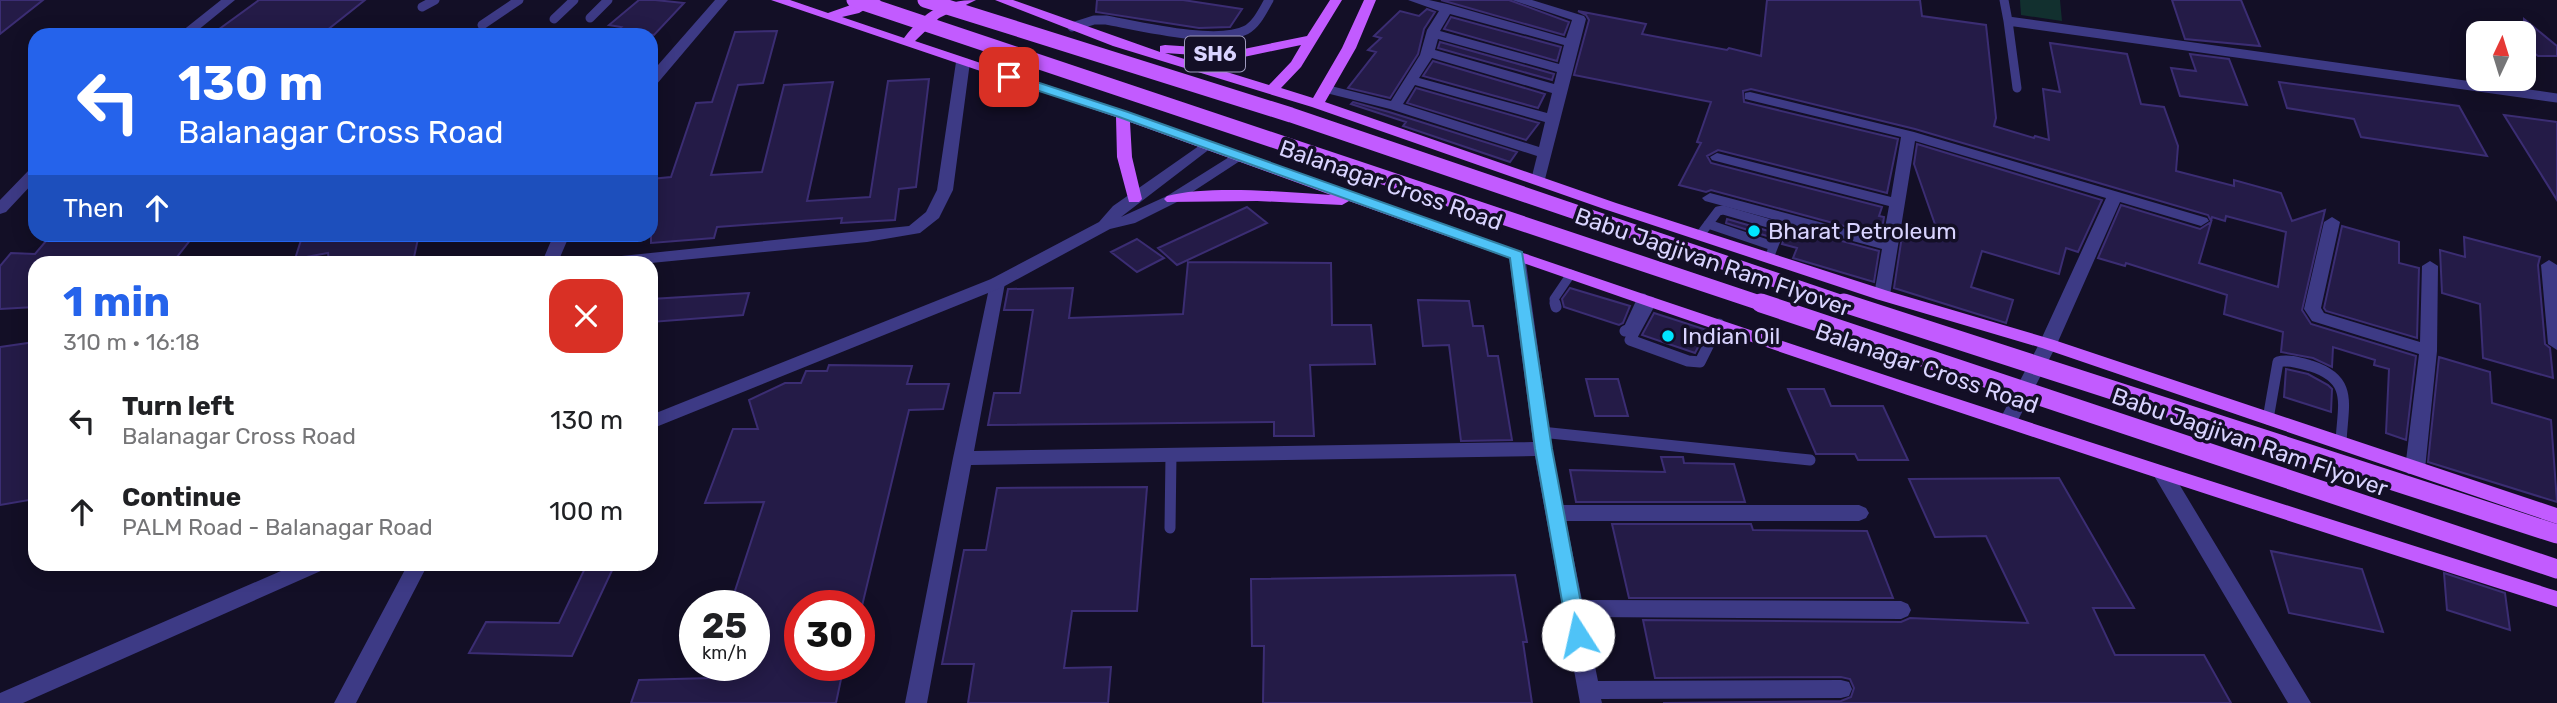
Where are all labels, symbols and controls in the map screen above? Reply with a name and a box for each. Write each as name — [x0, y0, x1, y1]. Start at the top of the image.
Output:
north arrow — [2466, 21, 2536, 91]
map controls — [2466, 21, 2536, 91]
road number: SH6 — [1185, 36, 1245, 72]
pin — [979, 47, 1039, 107]
text: 130 m — [178, 54, 323, 112]
icon: left — [63, 56, 154, 147]
icon: arrive — [990, 58, 1028, 96]
text: Balanagar Cross Road — [178, 113, 503, 151]
street label: Balanagar Cross Road — [1276, 134, 1506, 236]
icon: ahead — [138, 189, 176, 227]
text: Then — [63, 193, 124, 224]
street label: Babu Jagjivan Ram Flyover — [1571, 202, 1855, 323]
place label: Bharat Petroleum — [1768, 217, 1957, 245]
marker: Bharat Petroleum — [1746, 223, 1762, 239]
text: 1 min — [63, 277, 170, 327]
button: close — [549, 279, 623, 353]
street label: Balanagar Cross Road — [1812, 317, 2042, 419]
place label: Indian Oil — [1682, 322, 1780, 350]
text: 310 m · 16:18 — [63, 328, 200, 356]
marker: Indian Oil — [1660, 328, 1676, 344]
street label: Babu Jagjivan Ram Flyover — [2108, 382, 2392, 503]
text: Turn left — [122, 391, 234, 422]
icon: left — [63, 402, 101, 440]
text: 130 m — [550, 405, 623, 436]
text: Balanagar Cross Road — [122, 422, 356, 450]
text: Continue — [122, 482, 241, 513]
icon: ahead — [63, 493, 101, 531]
text: 100 m — [549, 496, 623, 527]
text: PALM Road - Balanagar Road — [122, 513, 433, 541]
speed limit sign: 30 — [784, 590, 875, 681]
position arrow — [1541, 598, 1615, 672]
text: 25 — [702, 605, 747, 647]
text: km/h — [702, 642, 747, 664]

